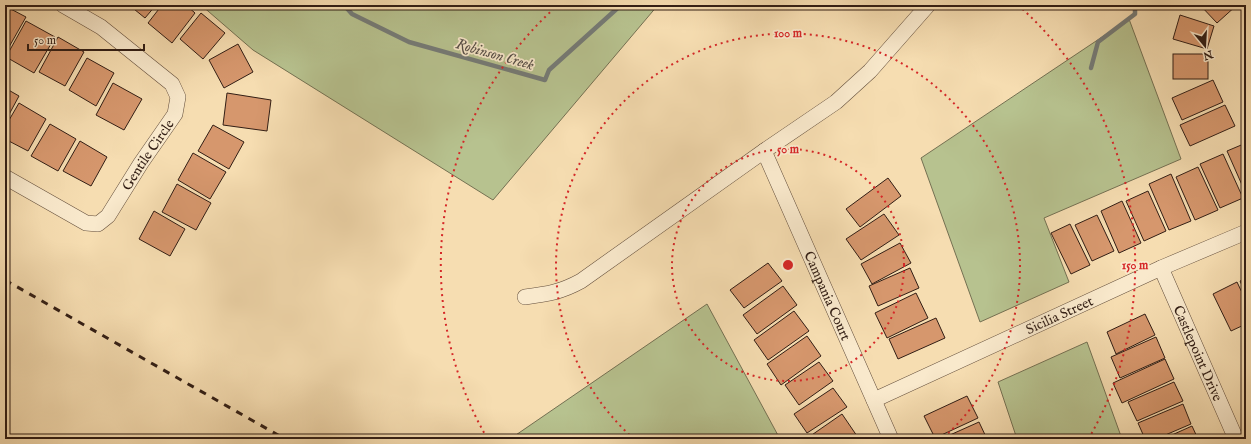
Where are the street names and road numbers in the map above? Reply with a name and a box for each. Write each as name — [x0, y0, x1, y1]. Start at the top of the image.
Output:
street label: Gentile Circle — [118, 116, 179, 194]
street label: Campania Court — [799, 249, 854, 344]
street label: Sicilia Street — [1023, 292, 1096, 339]
street label: Castlepoint Drive — [1169, 303, 1227, 405]

